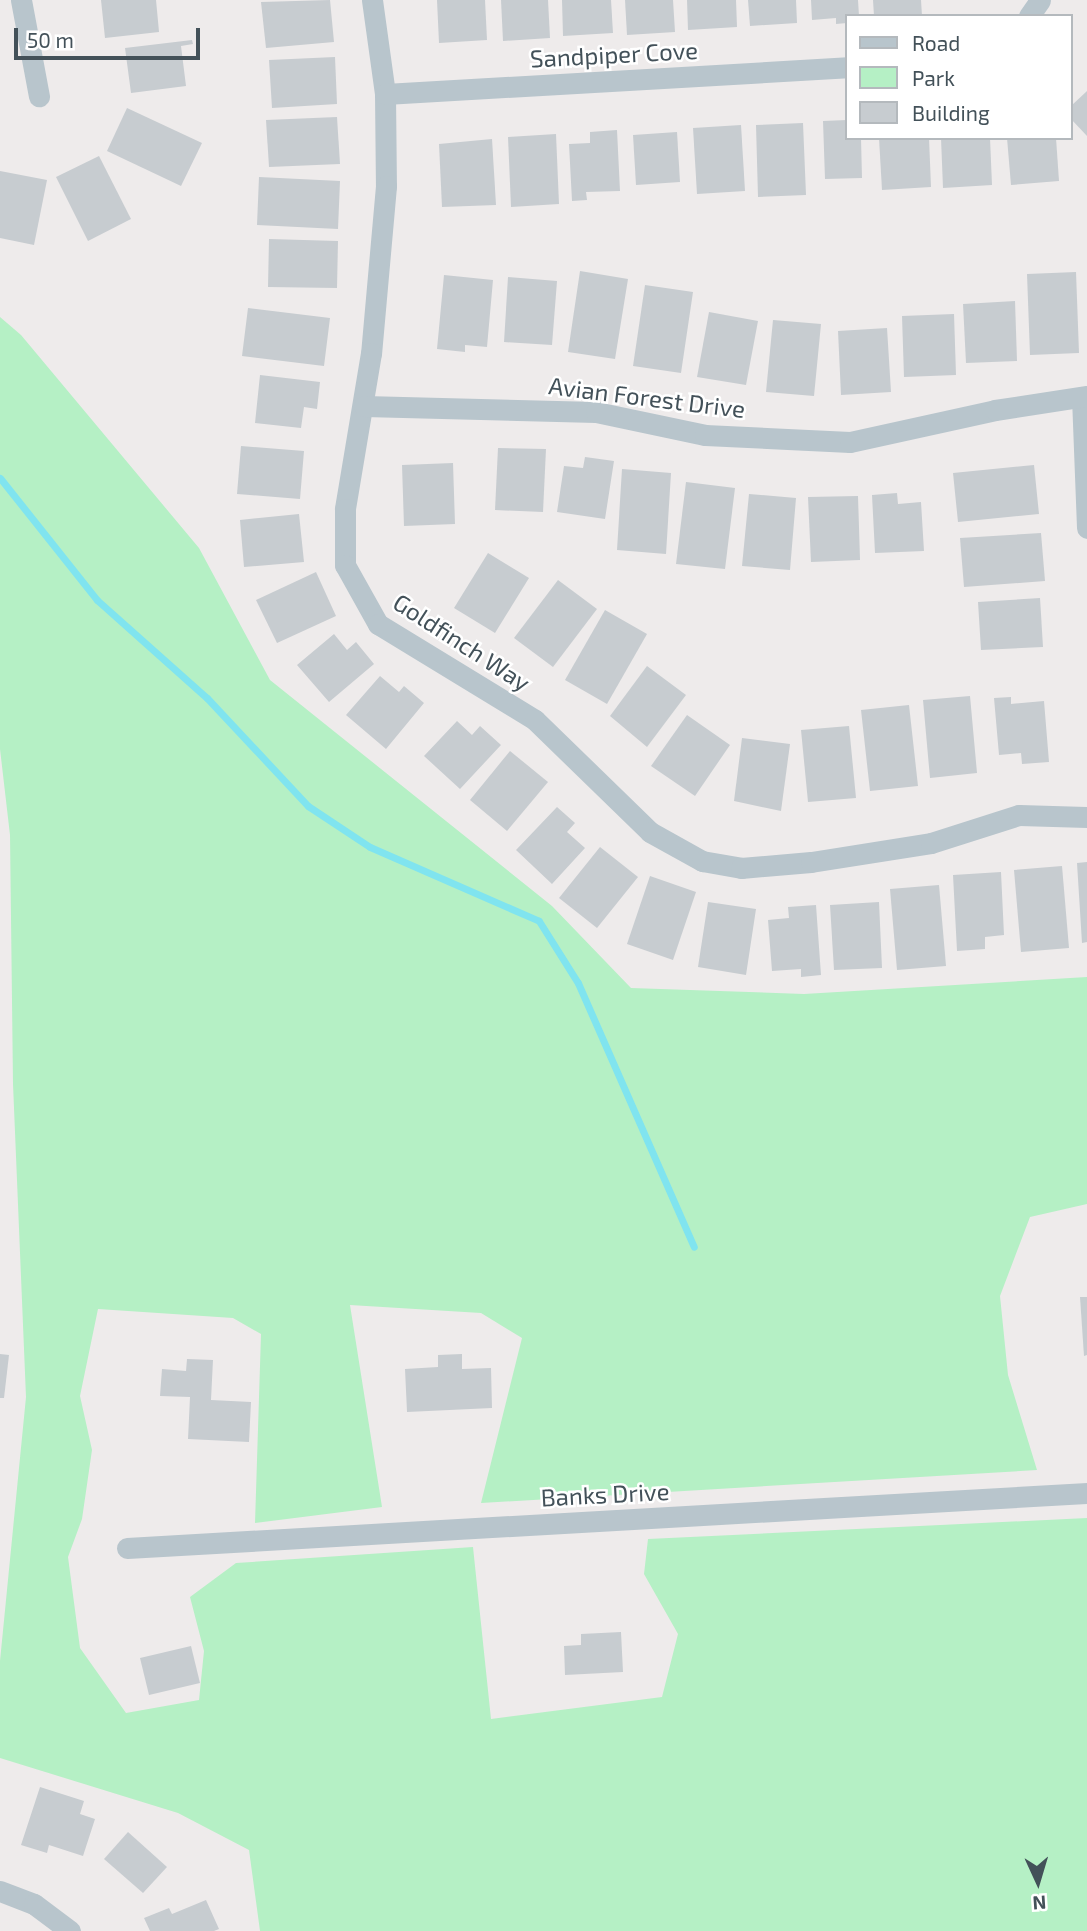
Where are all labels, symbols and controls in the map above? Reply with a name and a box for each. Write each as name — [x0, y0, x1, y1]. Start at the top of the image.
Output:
scale bar — [18, 14, 203, 58]
legend — [846, 14, 1073, 140]
text: 50 m — [27, 27, 74, 52]
text: Road — [912, 30, 960, 55]
street label: Sandpiper Cove — [529, 35, 699, 73]
text: Park — [912, 65, 955, 90]
text: Building — [912, 100, 990, 125]
street label: Avian Forest Drive — [547, 371, 747, 423]
street label: Goldfinch Way — [388, 587, 536, 697]
street label: Banks Drive — [540, 1476, 670, 1512]
north arrow — [1003, 1847, 1073, 1917]
text: N — [1032, 1891, 1047, 1915]

